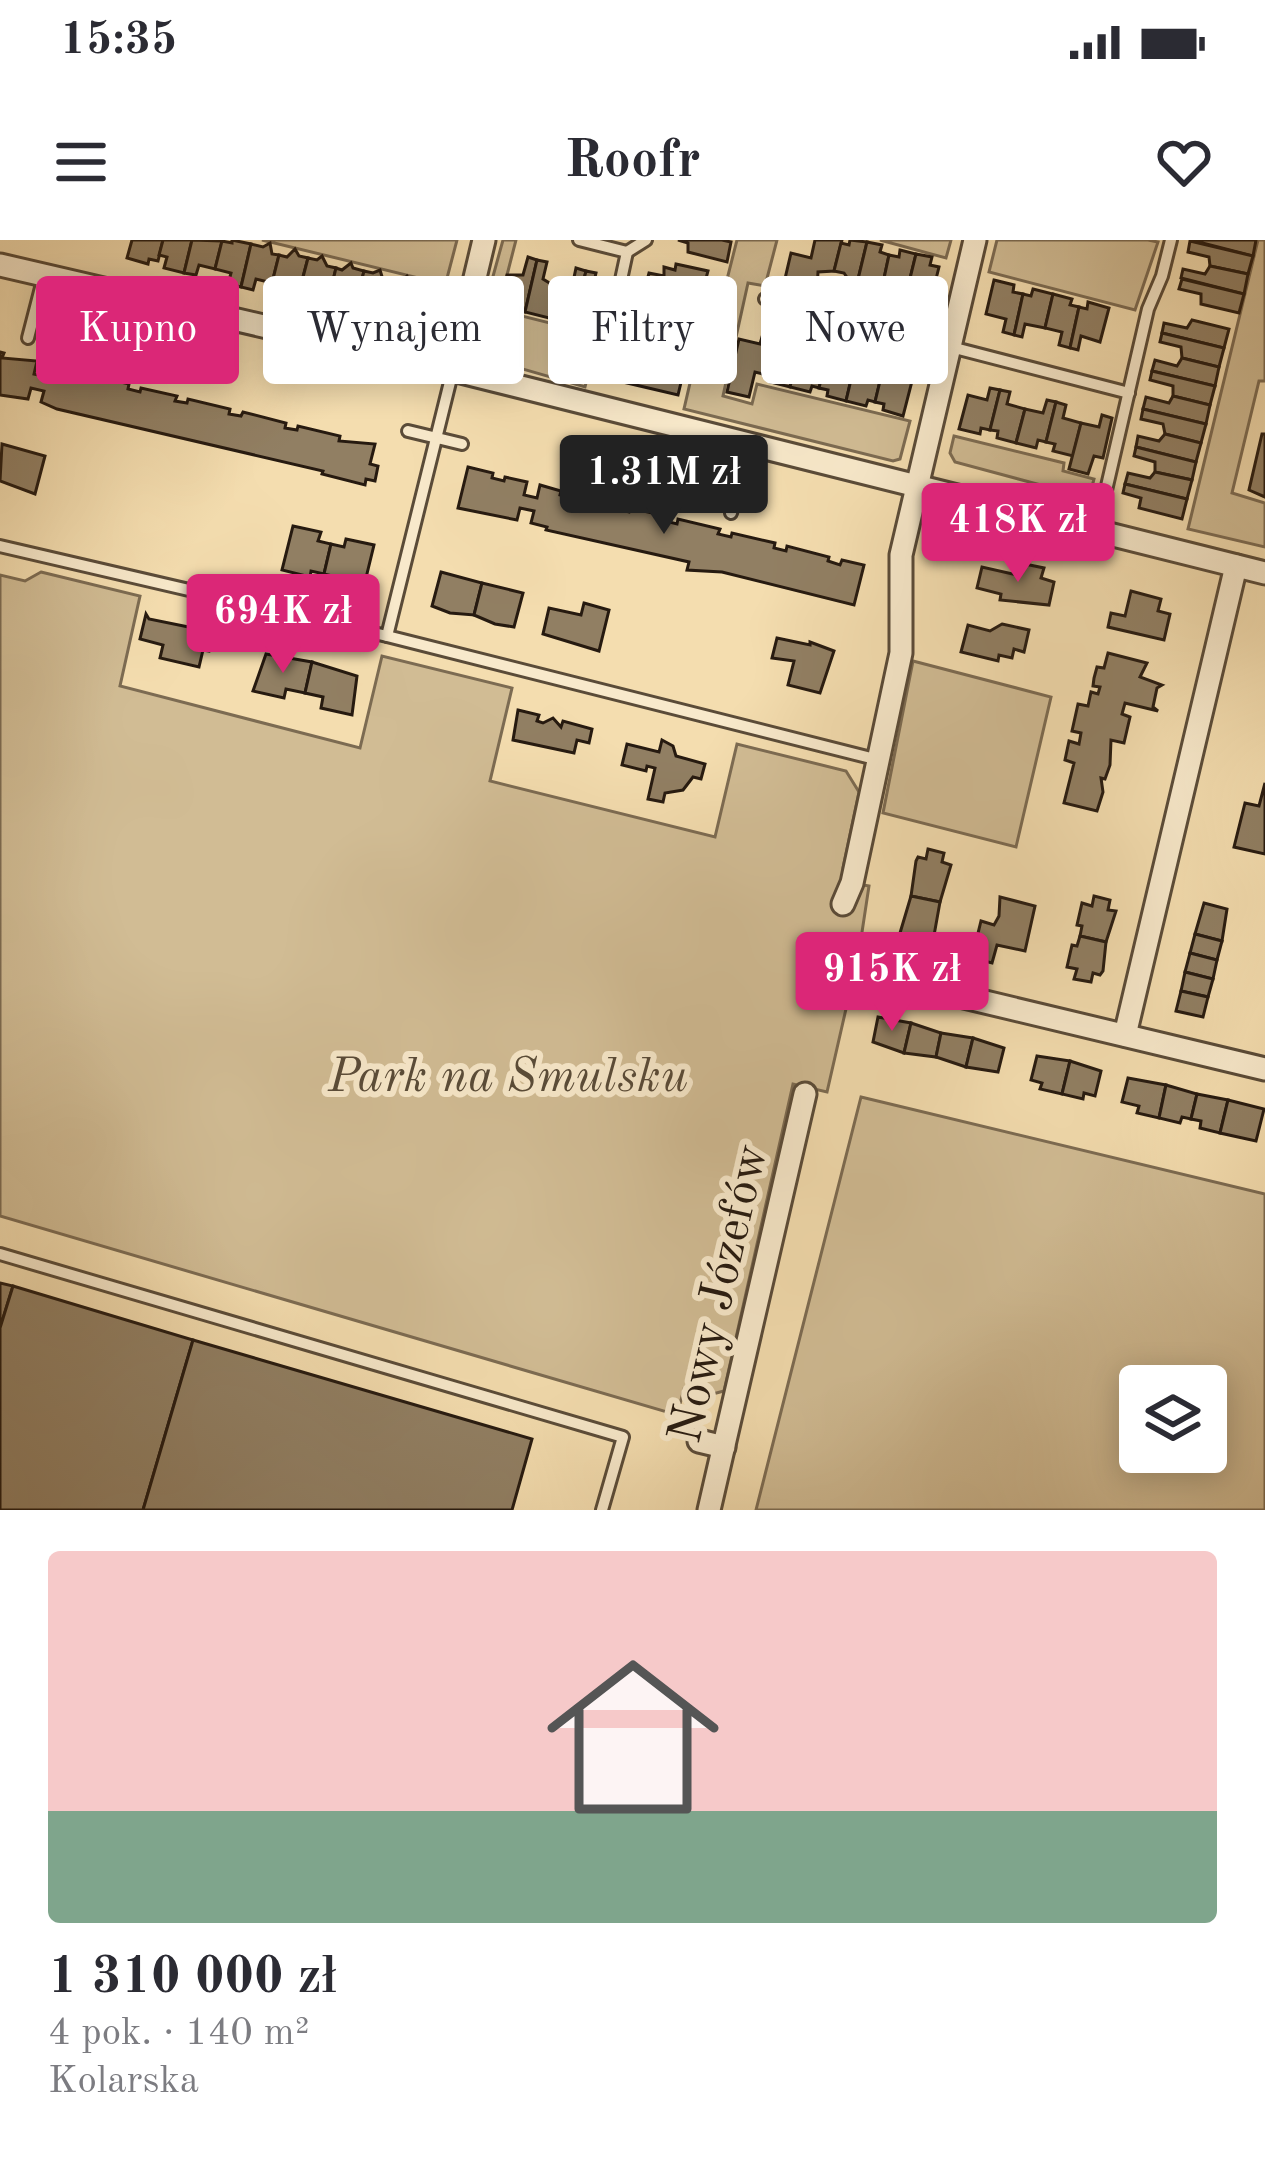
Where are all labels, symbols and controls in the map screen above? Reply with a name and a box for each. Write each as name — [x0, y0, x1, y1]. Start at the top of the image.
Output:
text: 15:35 — [60, 19, 177, 64]
icon: menu — [48, 129, 114, 195]
icon: heart — [1151, 129, 1217, 195]
text: Roofr — [564, 135, 701, 189]
chip: Kupno — [36, 276, 239, 384]
chip: Wynajem — [263, 276, 524, 384]
chip: Filtry — [548, 276, 737, 384]
chip: Nowe — [761, 276, 948, 384]
pin: 1.31M zł — [540, 435, 788, 537]
text: 1.31M zł — [587, 454, 741, 493]
pin: 418K zł — [907, 483, 1129, 585]
text: 418K zł — [949, 502, 1087, 541]
pin: 694K zł — [172, 574, 394, 676]
text: 694K zł — [214, 593, 352, 632]
pin: 915K zł — [781, 932, 1003, 1034]
text: 915K zł — [823, 951, 961, 990]
park label: Park na Smulsku — [327, 1054, 688, 1102]
street label: Nowy Józefów — [662, 1140, 778, 1448]
map controls — [1119, 1365, 1227, 1473]
button: layers — [1119, 1365, 1227, 1473]
icon: home — [525, 1629, 741, 1845]
text: 1 310 000 zł — [48, 1953, 337, 2004]
text: 4 pok. · 140 m² — [48, 2014, 310, 2053]
text: Kolarska — [48, 2062, 199, 2101]

